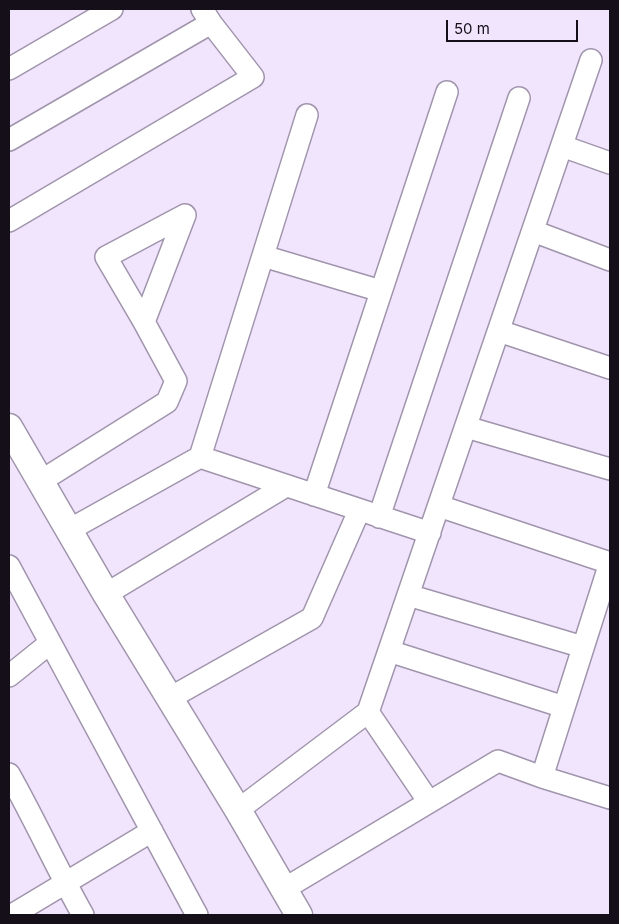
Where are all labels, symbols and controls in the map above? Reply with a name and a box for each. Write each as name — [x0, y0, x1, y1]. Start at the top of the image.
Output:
scale bar — [449, 10, 582, 42]
text: 50 m — [454, 19, 490, 38]

